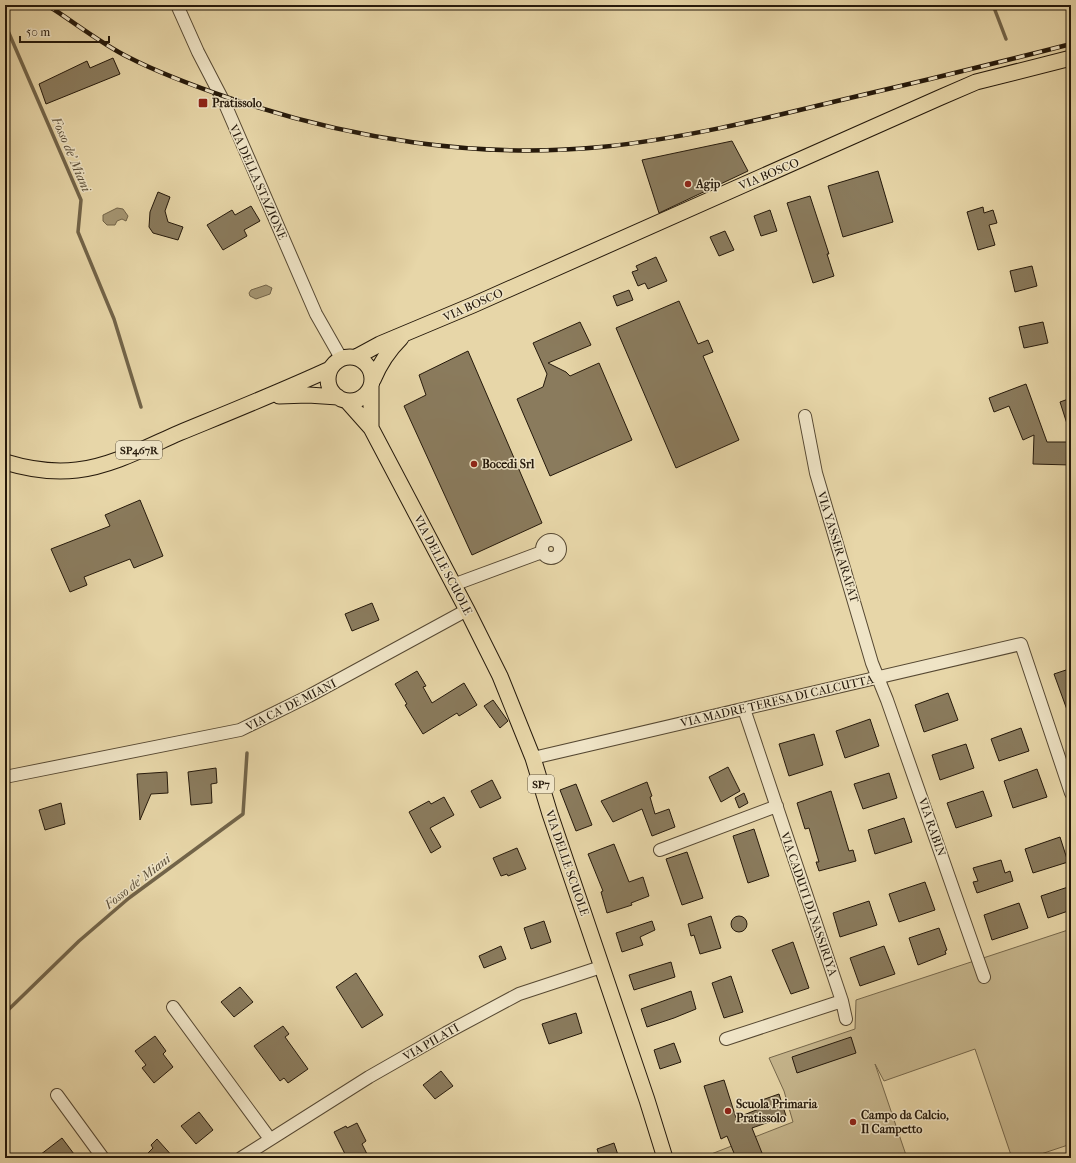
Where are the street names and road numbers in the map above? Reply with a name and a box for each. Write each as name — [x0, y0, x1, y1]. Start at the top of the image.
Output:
street label: VIA DELLA STAZIONE — [226, 121, 290, 242]
street label: VIA BOSCO — [736, 155, 801, 193]
street label: VIA BOSCO — [440, 286, 505, 325]
road number: SP467R — [116, 441, 162, 459]
street label: VIA YASSER ARAFAT — [814, 489, 862, 605]
street label: VIA DELLE SCUOLE — [410, 512, 475, 617]
street label: VIA MADRE TERESA DI CALCUTTA — [678, 672, 875, 730]
street label: VIA CA' DE MIANI — [243, 676, 339, 734]
road number: SP7 — [528, 775, 554, 793]
street label: VIA RABIN — [915, 795, 949, 858]
street label: VIA DELLE SCUOLE — [542, 807, 592, 918]
street label: VIA CADUTI DI NASSIRIYA — [777, 829, 840, 978]
street label: VIA PILATI — [400, 1020, 462, 1064]

